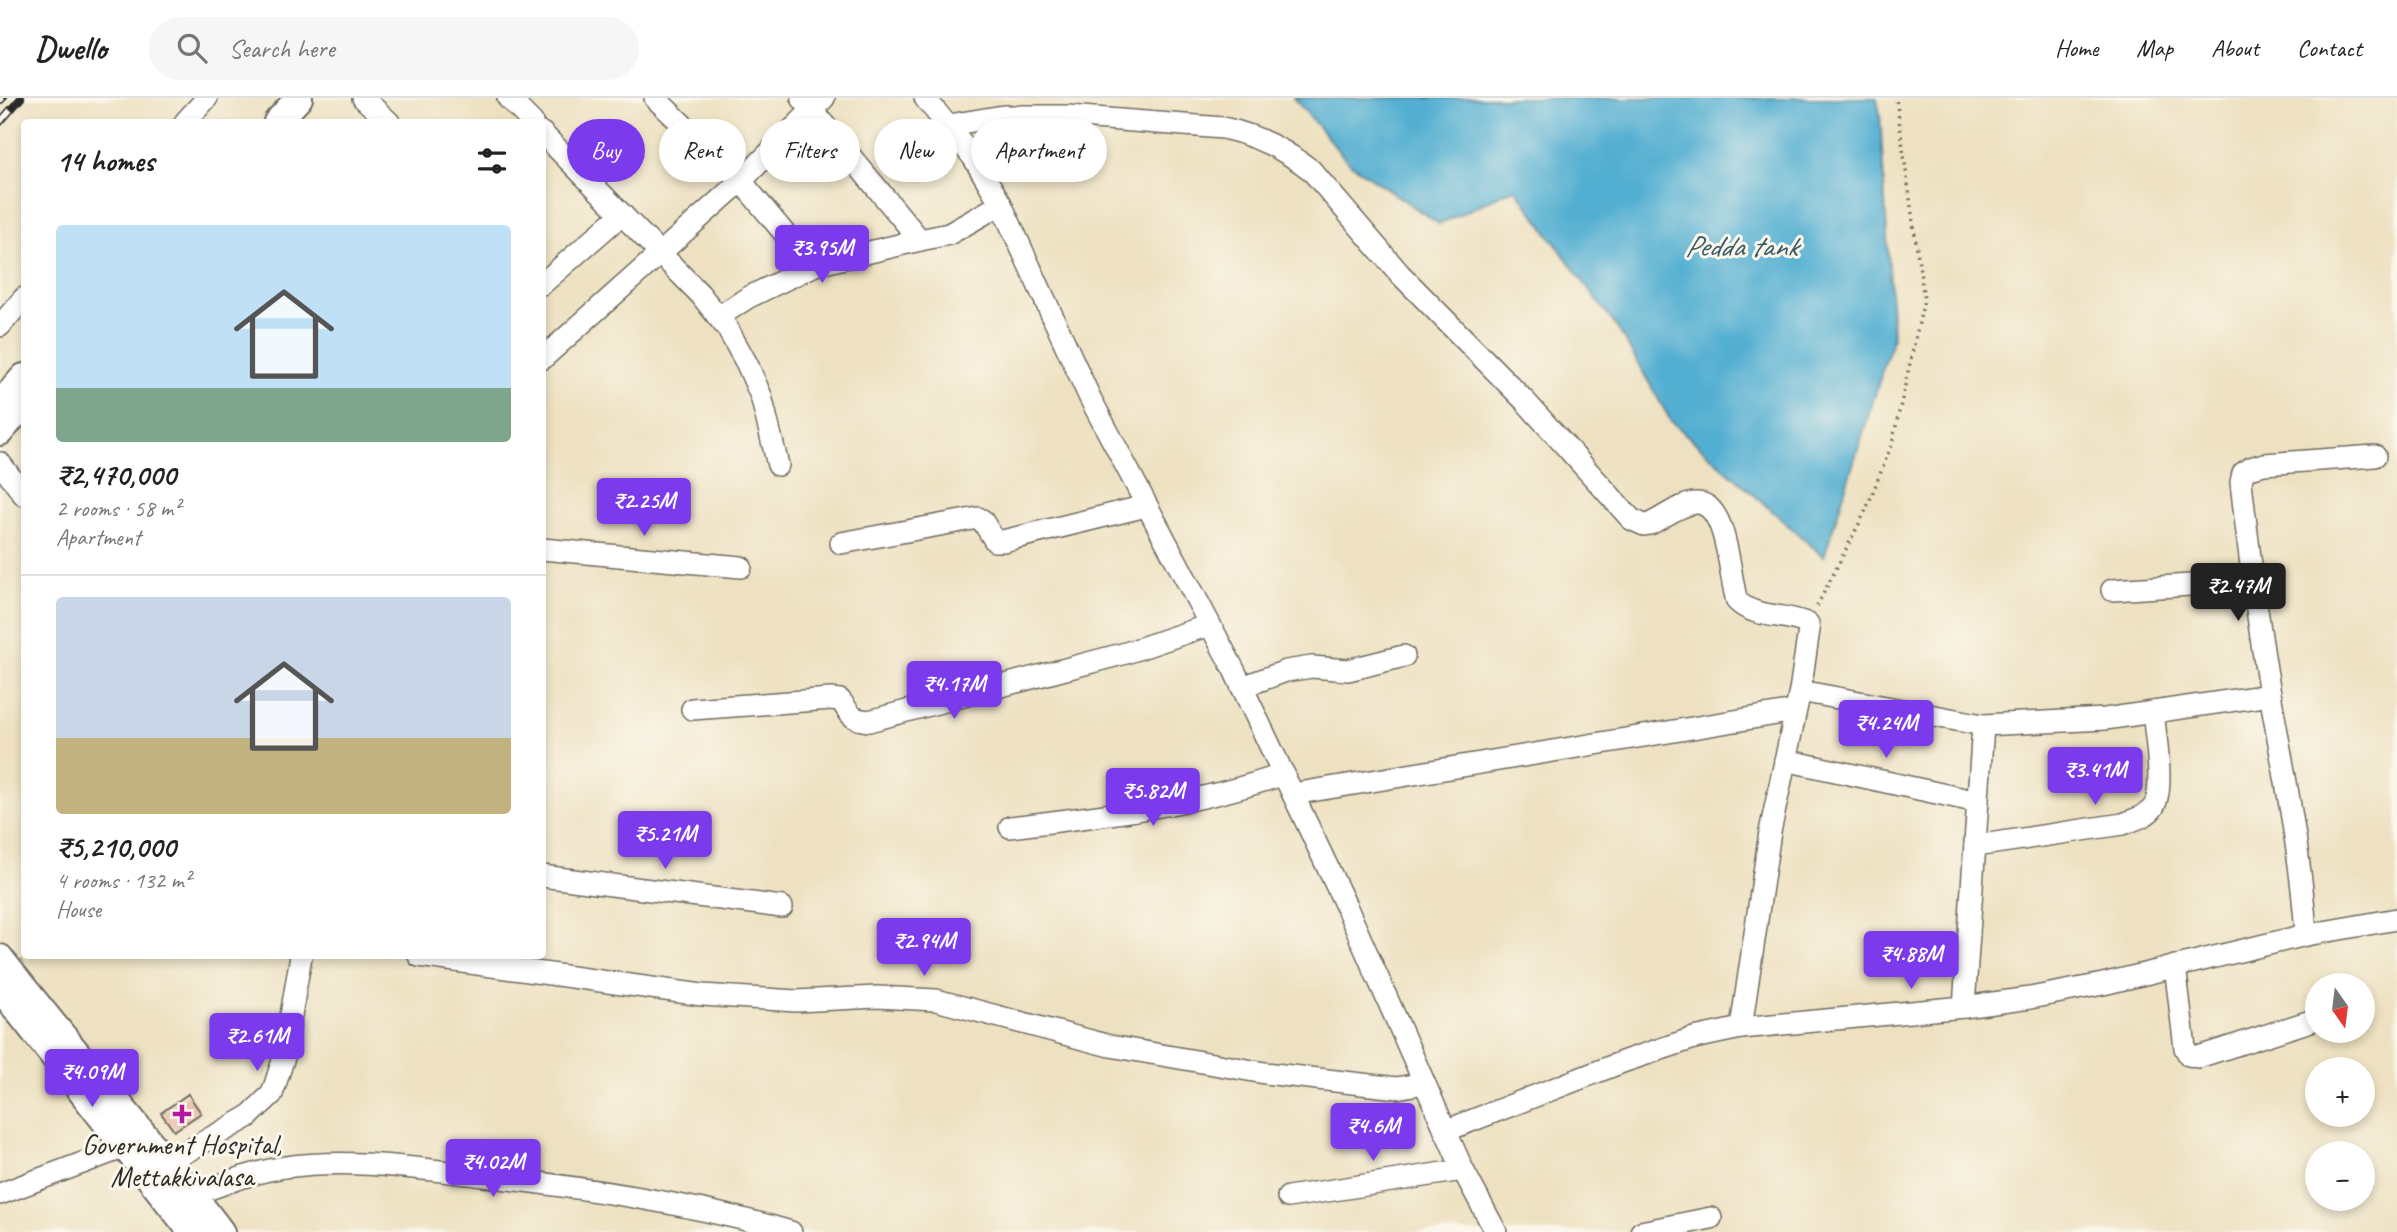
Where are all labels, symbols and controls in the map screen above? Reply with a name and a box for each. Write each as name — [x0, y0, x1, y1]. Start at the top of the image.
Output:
search box — [149, 17, 639, 80]
text: Dwello — [35, 27, 107, 69]
icon: search — [173, 29, 211, 67]
text: Search here — [229, 32, 335, 65]
text: Home — [2055, 33, 2098, 63]
text: Map — [2136, 33, 2173, 63]
text: About — [2211, 33, 2259, 63]
text: Contact — [2297, 33, 2362, 63]
chip: Buy — [567, 119, 645, 182]
chip: Rent — [659, 119, 746, 182]
chip: Filters — [760, 119, 860, 182]
chip: New — [874, 119, 957, 182]
chip: Apartment — [971, 119, 1107, 182]
text: 14 homes — [56, 142, 154, 180]
icon: filters — [473, 142, 511, 180]
pin: ₹3.95M — [765, 226, 879, 285]
water label: Pedda tank — [1685, 227, 1802, 265]
text: ₹3.95M — [791, 233, 853, 262]
icon: home — [221, 271, 347, 397]
text: ₹2,470,000 — [56, 456, 176, 494]
pin: ₹2.25M — [587, 478, 701, 538]
text: ₹2.25M — [613, 486, 675, 515]
text: 2 rooms · 58 m² — [56, 494, 180, 523]
text: Apartment — [56, 523, 141, 552]
pin: ₹2.47M — [2181, 564, 2295, 623]
text: ₹2.47M — [2207, 571, 2269, 600]
icon: home — [221, 643, 347, 769]
pin: ₹4.17M — [897, 662, 1011, 721]
text: ₹4.17M — [923, 669, 985, 698]
pin: ₹4.24M — [1829, 700, 1943, 760]
text: ₹4.24M — [1855, 708, 1917, 737]
pin: ₹3.41M — [2038, 748, 2152, 807]
text: ₹3.41M — [2064, 755, 2126, 784]
pin: ₹5.82M — [1096, 768, 1210, 828]
text: ₹5.82M — [1122, 776, 1184, 805]
pin: ₹5.21M — [608, 812, 722, 871]
text: ₹5.21M — [634, 819, 696, 848]
text: ₹5,210,000 — [56, 828, 175, 866]
text: 4 rooms · 132 m² — [56, 866, 191, 895]
text: House — [56, 895, 101, 924]
pin: ₹2.94M — [867, 918, 981, 978]
text: ₹2.94M — [893, 926, 955, 955]
pin: ₹4.88M — [1854, 932, 1968, 991]
text: ₹4.88M — [1880, 939, 1942, 968]
north arrow — [2305, 973, 2375, 1043]
map controls — [2305, 973, 2375, 1211]
pin: ₹2.61M — [200, 1014, 314, 1073]
text: ₹2.61M — [225, 1021, 289, 1050]
pin: ₹4.09M — [35, 1049, 149, 1109]
text: ₹4.09M — [61, 1057, 123, 1086]
button: + — [2305, 1057, 2375, 1127]
marker: Government Hospital, Mettakkivalasa — [172, 1104, 192, 1124]
pin: ₹4.6M — [1324, 1104, 1422, 1163]
text: ₹4.6M — [1347, 1111, 1399, 1140]
place label: Government Hospital, Mettakkivalasa — [82, 1127, 282, 1194]
pin: ₹4.02M — [436, 1140, 550, 1199]
button: − — [2305, 1141, 2375, 1211]
text: ₹4.02M — [462, 1147, 524, 1176]

